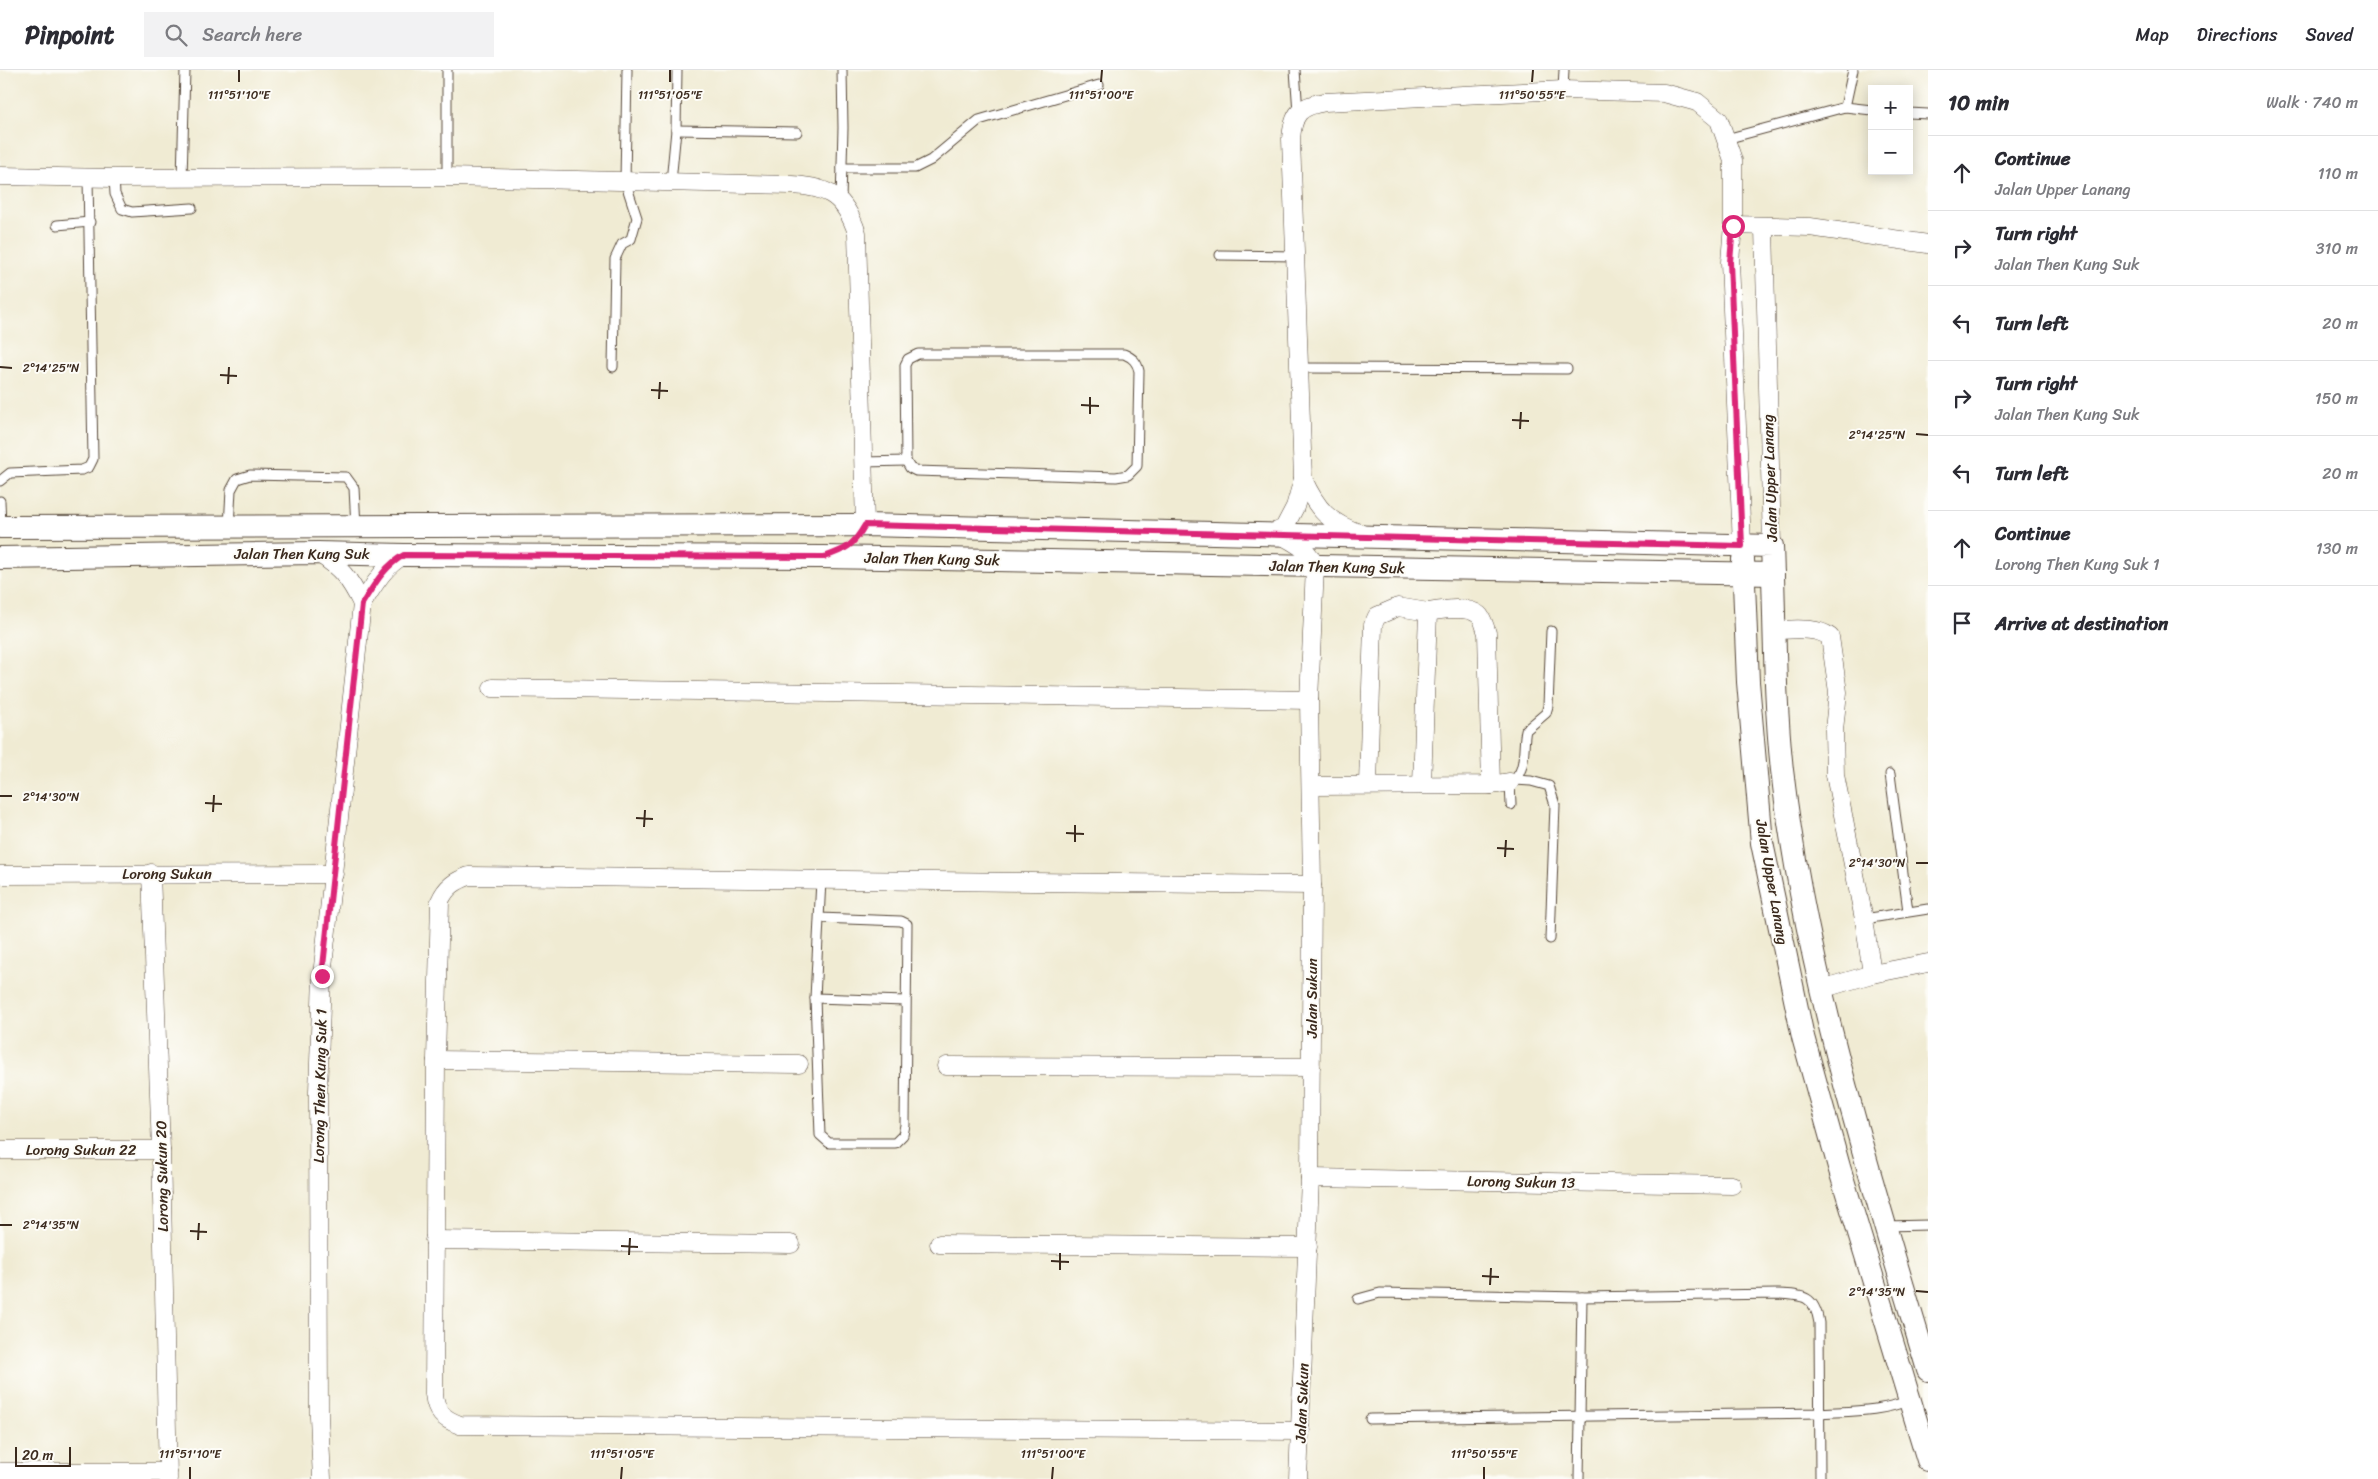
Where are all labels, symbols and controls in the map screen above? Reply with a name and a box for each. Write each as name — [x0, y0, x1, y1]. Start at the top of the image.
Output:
search box — [144, 12, 494, 57]
text: Pinpoint — [25, 14, 114, 56]
text: Search here — [202, 18, 302, 51]
text: Map — [2136, 19, 2169, 51]
text: Directions — [2197, 19, 2278, 51]
text: Saved — [2306, 19, 2353, 51]
icon: search — [162, 21, 190, 49]
text: 111°51'10"E — [208, 84, 271, 106]
text: 111°51'05"E — [638, 84, 703, 106]
text: 111°51'00"E — [1069, 84, 1135, 106]
text: 111°50'55"E — [1499, 84, 1566, 106]
text: 10 min — [1948, 84, 2009, 122]
map controls — [1868, 85, 1913, 175]
button: + — [1868, 85, 1913, 130]
text: Walk · 740 m — [2266, 88, 2358, 117]
button: − — [1868, 130, 1913, 175]
text: Continue — [1995, 142, 2071, 175]
icon: ahead — [1948, 159, 1976, 187]
text: 110 m — [2318, 159, 2358, 188]
text: Jalan Upper Lanang — [1995, 175, 2131, 204]
route start — [1722, 215, 1745, 238]
text: Turn right — [1995, 217, 2077, 250]
icon: right — [1948, 234, 1976, 262]
text: 310 m — [2316, 234, 2358, 263]
text: Jalan Then Kung Suk — [1995, 250, 2139, 279]
text: Turn left — [1995, 307, 2068, 340]
icon: left — [1948, 309, 1976, 337]
text: 20 m — [2322, 309, 2358, 338]
text: 2°14'25"N — [23, 357, 80, 379]
text: Turn right — [1995, 367, 2077, 400]
icon: right — [1948, 384, 1976, 412]
text: 150 m — [2315, 384, 2358, 413]
text: Jalan Then Kung Suk — [1995, 400, 2139, 429]
street label: Jalan Upper Lanang — [1755, 414, 1785, 543]
text: 2°14'25"N — [1849, 424, 1906, 446]
text: Turn left — [1995, 457, 2068, 490]
icon: left — [1948, 459, 1976, 487]
text: 20 m — [2322, 459, 2358, 488]
text: Continue — [1995, 517, 2071, 550]
icon: ahead — [1948, 534, 1976, 562]
text: 130 m — [2316, 534, 2358, 563]
street label: Jalan Then Kung Suk — [233, 541, 371, 567]
street label: Jalan Then Kung Suk — [863, 545, 1001, 573]
text: Lorong Then Kung Suk 1 — [1995, 550, 2160, 579]
street label: Jalan Then Kung Suk — [1268, 553, 1406, 581]
text: Arrive at destination — [1995, 607, 2168, 640]
icon: arrive — [1948, 609, 1976, 637]
text: 2°14'30"N — [23, 786, 80, 808]
street label: Jalan Upper Lanang — [1748, 816, 1796, 947]
text: 2°14'30"N — [1849, 852, 1906, 874]
street label: Lorong Sukun — [122, 861, 212, 887]
street label: Jalan Sukun — [1299, 958, 1325, 1039]
route end — [311, 965, 334, 988]
street label: Lorong Then Kung Suk 1 — [306, 1009, 334, 1163]
street label: Lorong Sukun 20 — [148, 1120, 176, 1232]
street label: Lorong Sukun 22 — [26, 1137, 137, 1163]
street label: Lorong Sukun 13 — [1467, 1168, 1575, 1196]
text: 2°14'35"N — [23, 1214, 80, 1236]
text: 2°14'35"N — [1849, 1281, 1906, 1303]
street label: Jalan Sukun — [1288, 1363, 1316, 1444]
text: 20 m — [22, 1443, 53, 1468]
text: 111°51'10"E — [159, 1443, 222, 1465]
text: 111°51'05"E — [590, 1443, 655, 1465]
text: 111°51'00"E — [1021, 1443, 1087, 1465]
text: 111°50'55"E — [1451, 1443, 1518, 1465]
scale bar — [15, 1444, 71, 1467]

